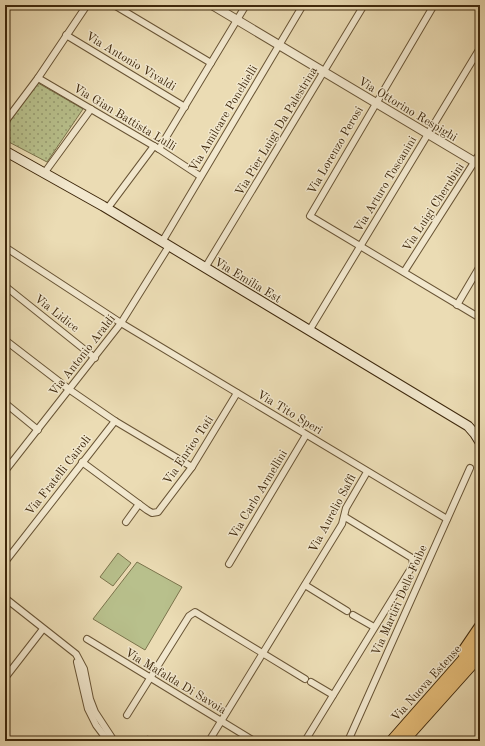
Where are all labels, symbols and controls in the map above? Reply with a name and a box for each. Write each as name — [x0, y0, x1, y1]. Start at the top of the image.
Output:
street label: Via Antonio Vivaldi — [83, 30, 178, 93]
street label: Via Amilcare Ponchielli — [187, 63, 260, 174]
street label: Via Pier Luigi Da Palestrina — [234, 65, 320, 198]
street label: Via Ottorino Respighi — [356, 76, 459, 144]
street label: Via Gian Battista Lulli — [71, 82, 178, 153]
street label: Via Lorenzo Perosi — [306, 105, 366, 196]
street label: Via Arturo Toscanini — [352, 134, 419, 235]
street label: Via Luigi Cherubini — [401, 161, 467, 254]
street label: Via Emilia Est — [212, 256, 283, 306]
street label: Via Lidice — [32, 293, 81, 335]
street label: Via Antonio Araldi — [48, 313, 118, 398]
street label: Via Tito Speri — [255, 389, 324, 437]
street label: Via Enrico Toti — [162, 414, 216, 487]
street label: Via Fratelli Cairoli — [24, 433, 94, 518]
street label: Via Carlo Armellini — [228, 448, 290, 541]
street label: Via Aurelio Saffi — [307, 472, 359, 555]
street label: Via Martiri Delle Foibe — [370, 543, 430, 657]
street label: Via Nuova Estense — [389, 643, 464, 724]
street label: Via Mafalda Di Savoia — [123, 647, 228, 717]

